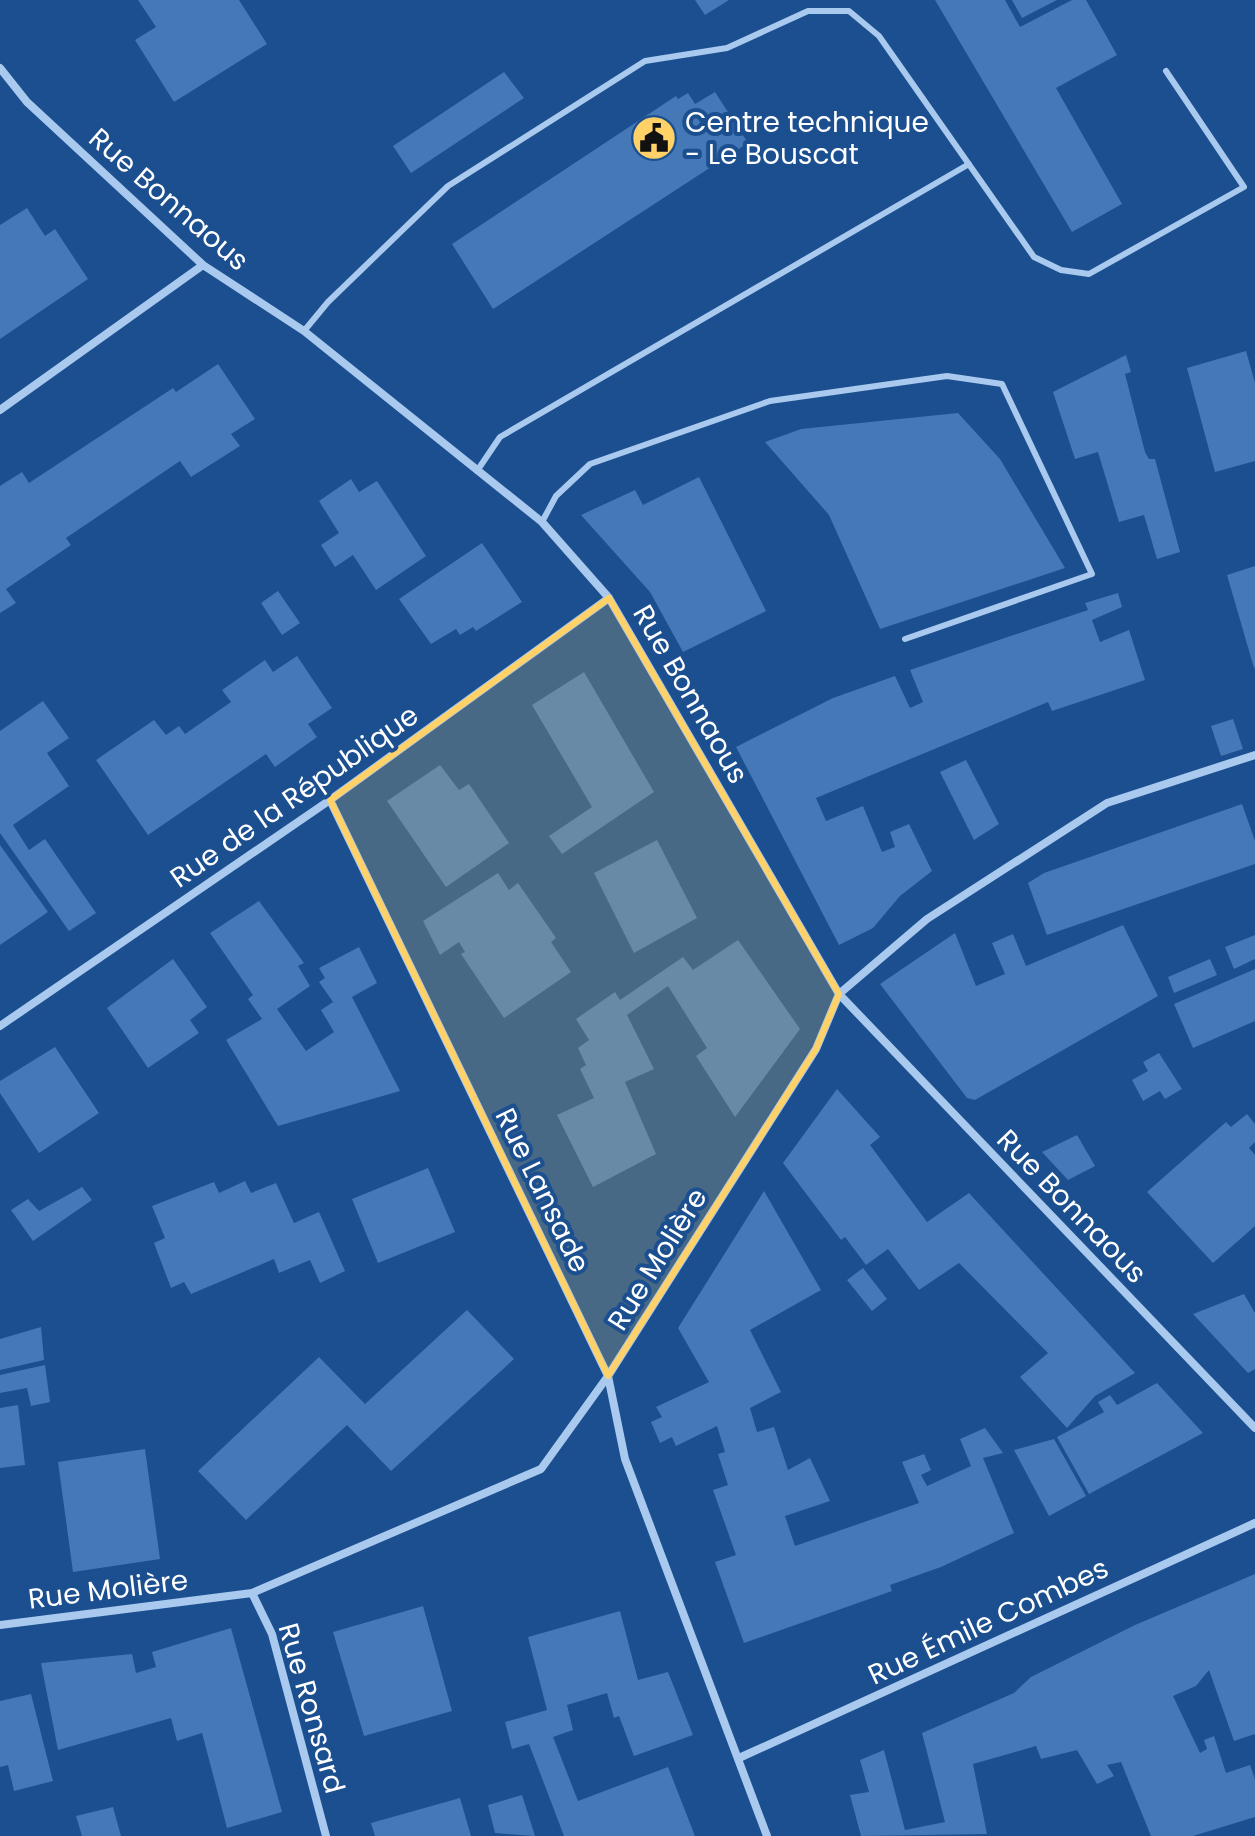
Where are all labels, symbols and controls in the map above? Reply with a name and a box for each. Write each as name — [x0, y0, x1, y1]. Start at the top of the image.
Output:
place label: Centre technique - Le Bouscat — [685, 103, 929, 174]
public building icon: Centre technique - Le Bouscat — [630, 114, 678, 162]
street label: Rue Bonnaous — [80, 119, 257, 280]
street label: Rue Bonnaous — [624, 598, 757, 791]
street label: Rue de la République — [162, 696, 426, 897]
street label: Rue Lansade — [486, 1101, 599, 1279]
street label: Rue Bonnaous — [988, 1121, 1155, 1292]
street label: Rue Molière — [598, 1181, 717, 1338]
street label: Rue Émile Combes — [862, 1549, 1115, 1694]
street label: Rue Molière — [26, 1560, 190, 1619]
street label: Rue Ronsard — [269, 1618, 354, 1798]

